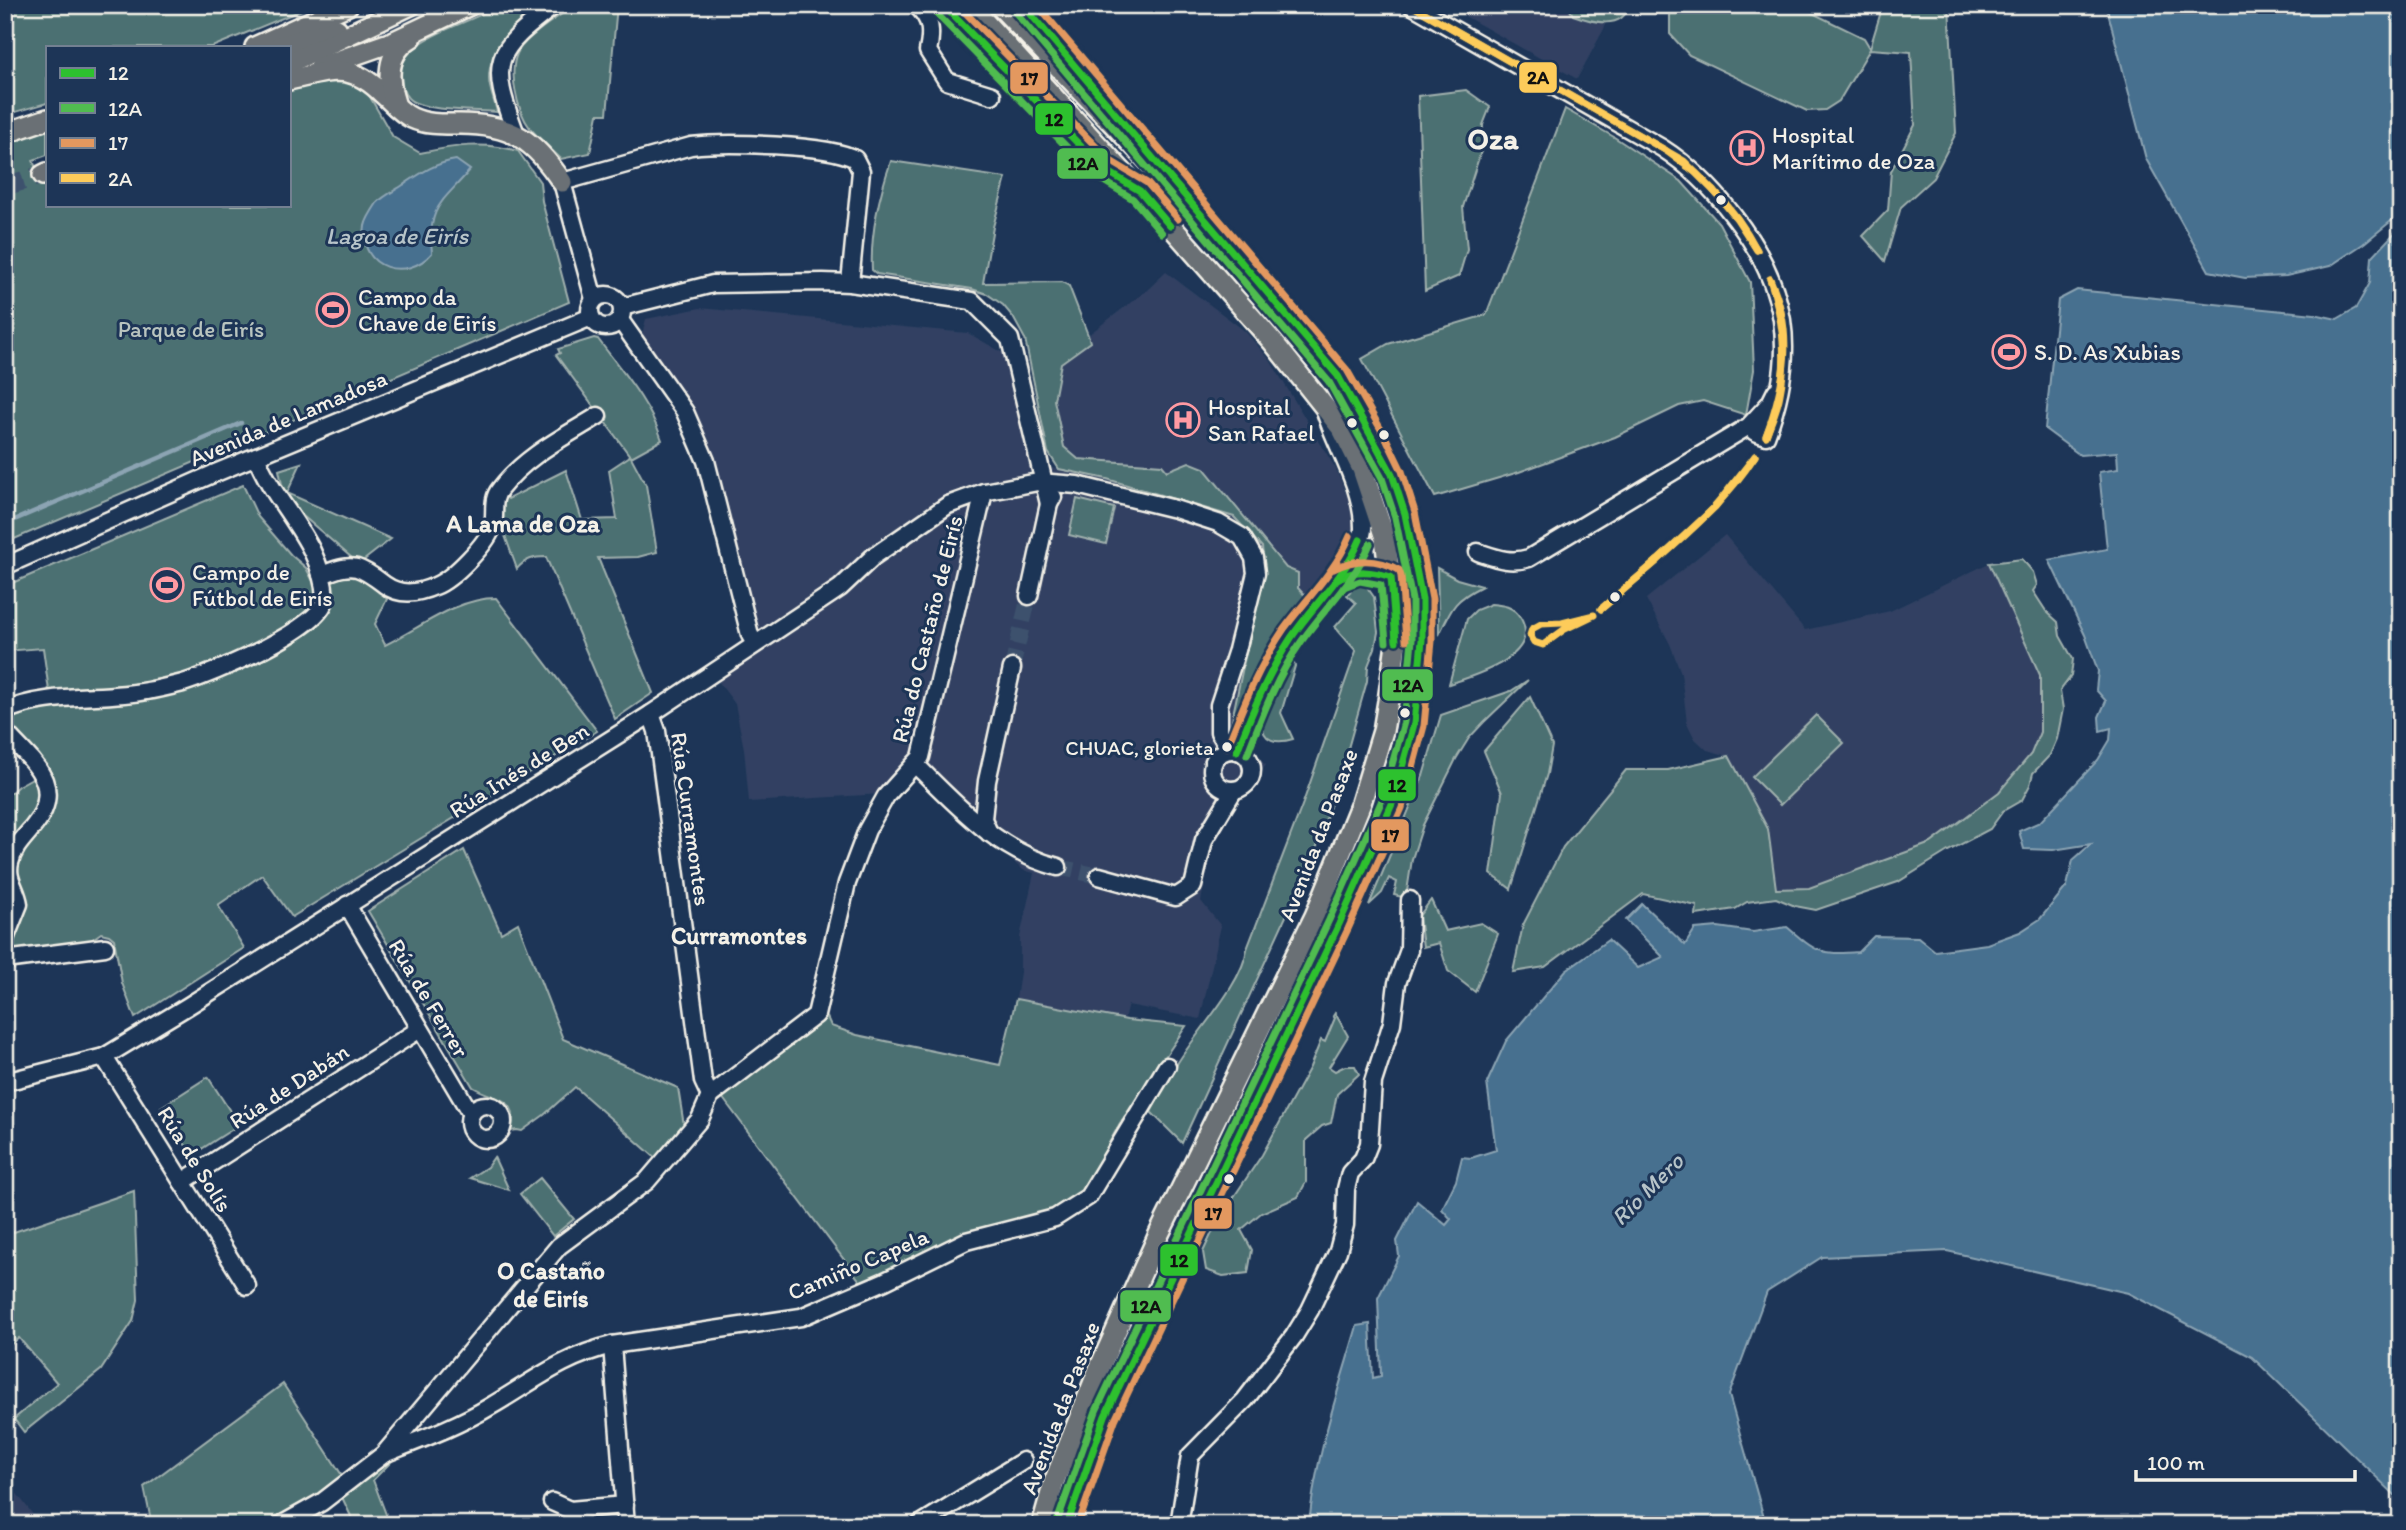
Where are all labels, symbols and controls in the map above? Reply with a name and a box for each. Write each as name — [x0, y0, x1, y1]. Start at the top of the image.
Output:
legend — [46, 46, 290, 206]
text: 12 — [108, 60, 129, 85]
line badge: 17 — [1009, 61, 1049, 95]
line badge: 2A — [1518, 61, 1558, 94]
text: 2A — [1527, 66, 1550, 89]
text: 17 — [1020, 67, 1039, 90]
text: 12A — [108, 96, 143, 121]
line badge: 12 — [1034, 102, 1074, 136]
text: 12 — [1045, 108, 1063, 131]
district label: Oza — [1467, 120, 1519, 157]
place label: Hospital Marítimo de Oza — [1772, 121, 1935, 175]
hospital icon: Hospital Marítimo de Oza — [1728, 129, 1766, 167]
text: 17 — [108, 130, 128, 155]
line badge: 12A — [1056, 147, 1109, 180]
text: 12A — [1068, 152, 1099, 175]
text: 2A — [108, 166, 133, 191]
unlabelled marker — [1714, 193, 1728, 207]
water label: Lagoa de Eirís — [326, 221, 470, 250]
place label: Campo da Chave de Eirís — [358, 283, 497, 337]
sports icon: Campo da Chave de Eirís — [314, 291, 352, 329]
park label: Parque de Eirís — [118, 315, 264, 343]
sports icon: S. D. As Xubias — [1990, 333, 2028, 371]
place label: S. D. As Xubias — [2034, 338, 2181, 366]
street label: Avenida de Lamadosa — [185, 364, 391, 472]
place label: Hospital San Rafael — [1208, 393, 1315, 447]
hospital icon: Hospital San Rafael — [1164, 401, 1202, 439]
unlabelled marker — [1345, 416, 1359, 430]
unlabelled marker — [1377, 428, 1391, 442]
district label: A Lama de Oza — [445, 509, 600, 538]
street label: Rúa do Castaño de Eirís — [885, 512, 969, 746]
place label: Campo de Fútbol de Eirís — [192, 558, 333, 612]
sports icon: Campo de Fútbol de Eirís — [148, 566, 186, 604]
unlabelled marker — [1608, 590, 1622, 604]
line badge: 12A — [1381, 668, 1434, 702]
text: 12A — [1393, 674, 1424, 697]
unlabelled marker — [1398, 706, 1412, 720]
street label: Rúa Inés de Ben — [444, 716, 594, 824]
street label: Rúa Curramontes — [665, 730, 717, 908]
place label: CHUAC, glorieta — [1065, 735, 1214, 760]
marker: CHUAC, glorieta — [1220, 740, 1234, 754]
street label: Avenida da Pasaxe — [1272, 745, 1364, 925]
line badge: 12 — [1377, 768, 1417, 802]
text: 12 — [1388, 774, 1406, 797]
line badge: 17 — [1370, 818, 1410, 852]
text: 17 — [1381, 824, 1400, 847]
district label: Curramontes — [671, 921, 807, 950]
street label: Rúa de Ferrer — [383, 934, 475, 1062]
street label: Rúa de Dabán — [224, 1037, 354, 1135]
street label: Rúa de Solís — [151, 1101, 239, 1217]
water label: Río Mero — [1605, 1146, 1690, 1231]
unlabelled marker — [1222, 1172, 1236, 1186]
line badge: 17 — [1193, 1197, 1233, 1230]
text: 17 — [1204, 1202, 1223, 1225]
street label: Camiño Capela — [783, 1222, 933, 1306]
line badge: 12 — [1159, 1243, 1199, 1277]
text: 12 — [1170, 1249, 1188, 1272]
district label: O Castaño de Eirís — [497, 1256, 605, 1313]
line badge: 12A — [1119, 1289, 1172, 1323]
text: 12A — [1131, 1295, 1162, 1318]
street label: Avenida da Pasaxe — [1014, 1318, 1106, 1498]
scale bar — [2136, 1439, 2355, 1483]
text: 100 m — [2147, 1450, 2205, 1475]

